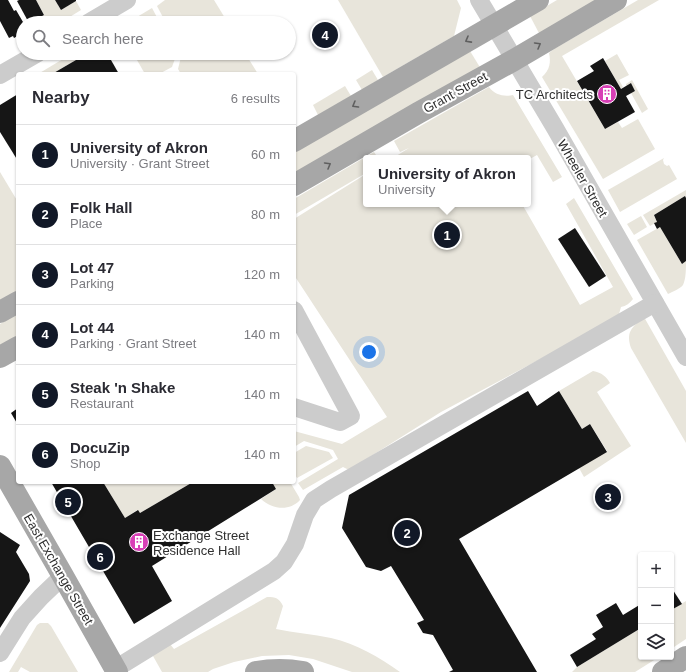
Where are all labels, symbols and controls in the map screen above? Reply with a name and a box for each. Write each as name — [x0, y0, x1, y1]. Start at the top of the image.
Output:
search box — [16, 16, 296, 60]
pin: 4 — [312, 20, 338, 50]
icon: search — [30, 27, 52, 49]
text: Search here — [62, 30, 144, 47]
one-way arrow — [465, 35, 472, 43]
one-way arrow — [534, 43, 541, 50]
street label: Grant Street — [421, 69, 490, 116]
building icon: TC Architects — [596, 83, 618, 105]
place label: TC Architects — [516, 87, 593, 102]
text: Nearby — [32, 88, 90, 107]
text: 6 results — [231, 91, 280, 106]
one-way arrow — [352, 101, 360, 108]
street label: Wheeler Street — [554, 137, 611, 220]
text: University of Akron — [70, 139, 208, 156]
text: 1 — [41, 147, 49, 162]
text: 60 m — [251, 147, 280, 162]
popup — [363, 155, 531, 207]
text: University · Grant Street — [70, 156, 209, 171]
one-way arrow — [324, 163, 331, 170]
text: University of Akron — [378, 165, 516, 182]
text: University — [378, 182, 435, 197]
text: Folk Hall — [70, 199, 133, 216]
text: 2 — [41, 207, 49, 222]
text: 80 m — [251, 207, 280, 222]
text: Place — [70, 216, 103, 231]
pin: 1 — [434, 220, 460, 250]
text: Lot 47 — [70, 259, 114, 276]
text: 3 — [41, 267, 49, 282]
text: 120 m — [244, 267, 280, 282]
text: Parking — [70, 276, 114, 291]
text: Lot 44 — [70, 319, 114, 336]
text: 4 — [41, 327, 49, 342]
text: 140 m — [244, 327, 280, 342]
text: Parking · Grant Street — [70, 336, 196, 351]
your location — [359, 342, 379, 362]
text: Steak 'n Shake — [70, 379, 175, 396]
text: 5 — [41, 387, 49, 402]
text: 140 m — [244, 387, 280, 402]
text: Restaurant — [70, 396, 134, 411]
text: DocuZip — [70, 439, 130, 456]
text: 6 — [41, 447, 49, 462]
text: 140 m — [244, 447, 280, 462]
text: Shop — [70, 456, 100, 471]
pin: 3 — [595, 482, 621, 512]
pin: 5 — [55, 487, 81, 517]
street label: East Exchange Street — [21, 511, 97, 628]
pin: 2 — [394, 518, 420, 548]
place label: Exchange Street Residence Hall — [153, 528, 250, 558]
building icon: Exchange Street Residence Hall — [128, 531, 150, 553]
pin: 6 — [87, 542, 113, 572]
map controls — [638, 552, 674, 660]
button: + — [638, 552, 674, 588]
button: − — [638, 588, 674, 624]
button: layers — [638, 624, 674, 660]

